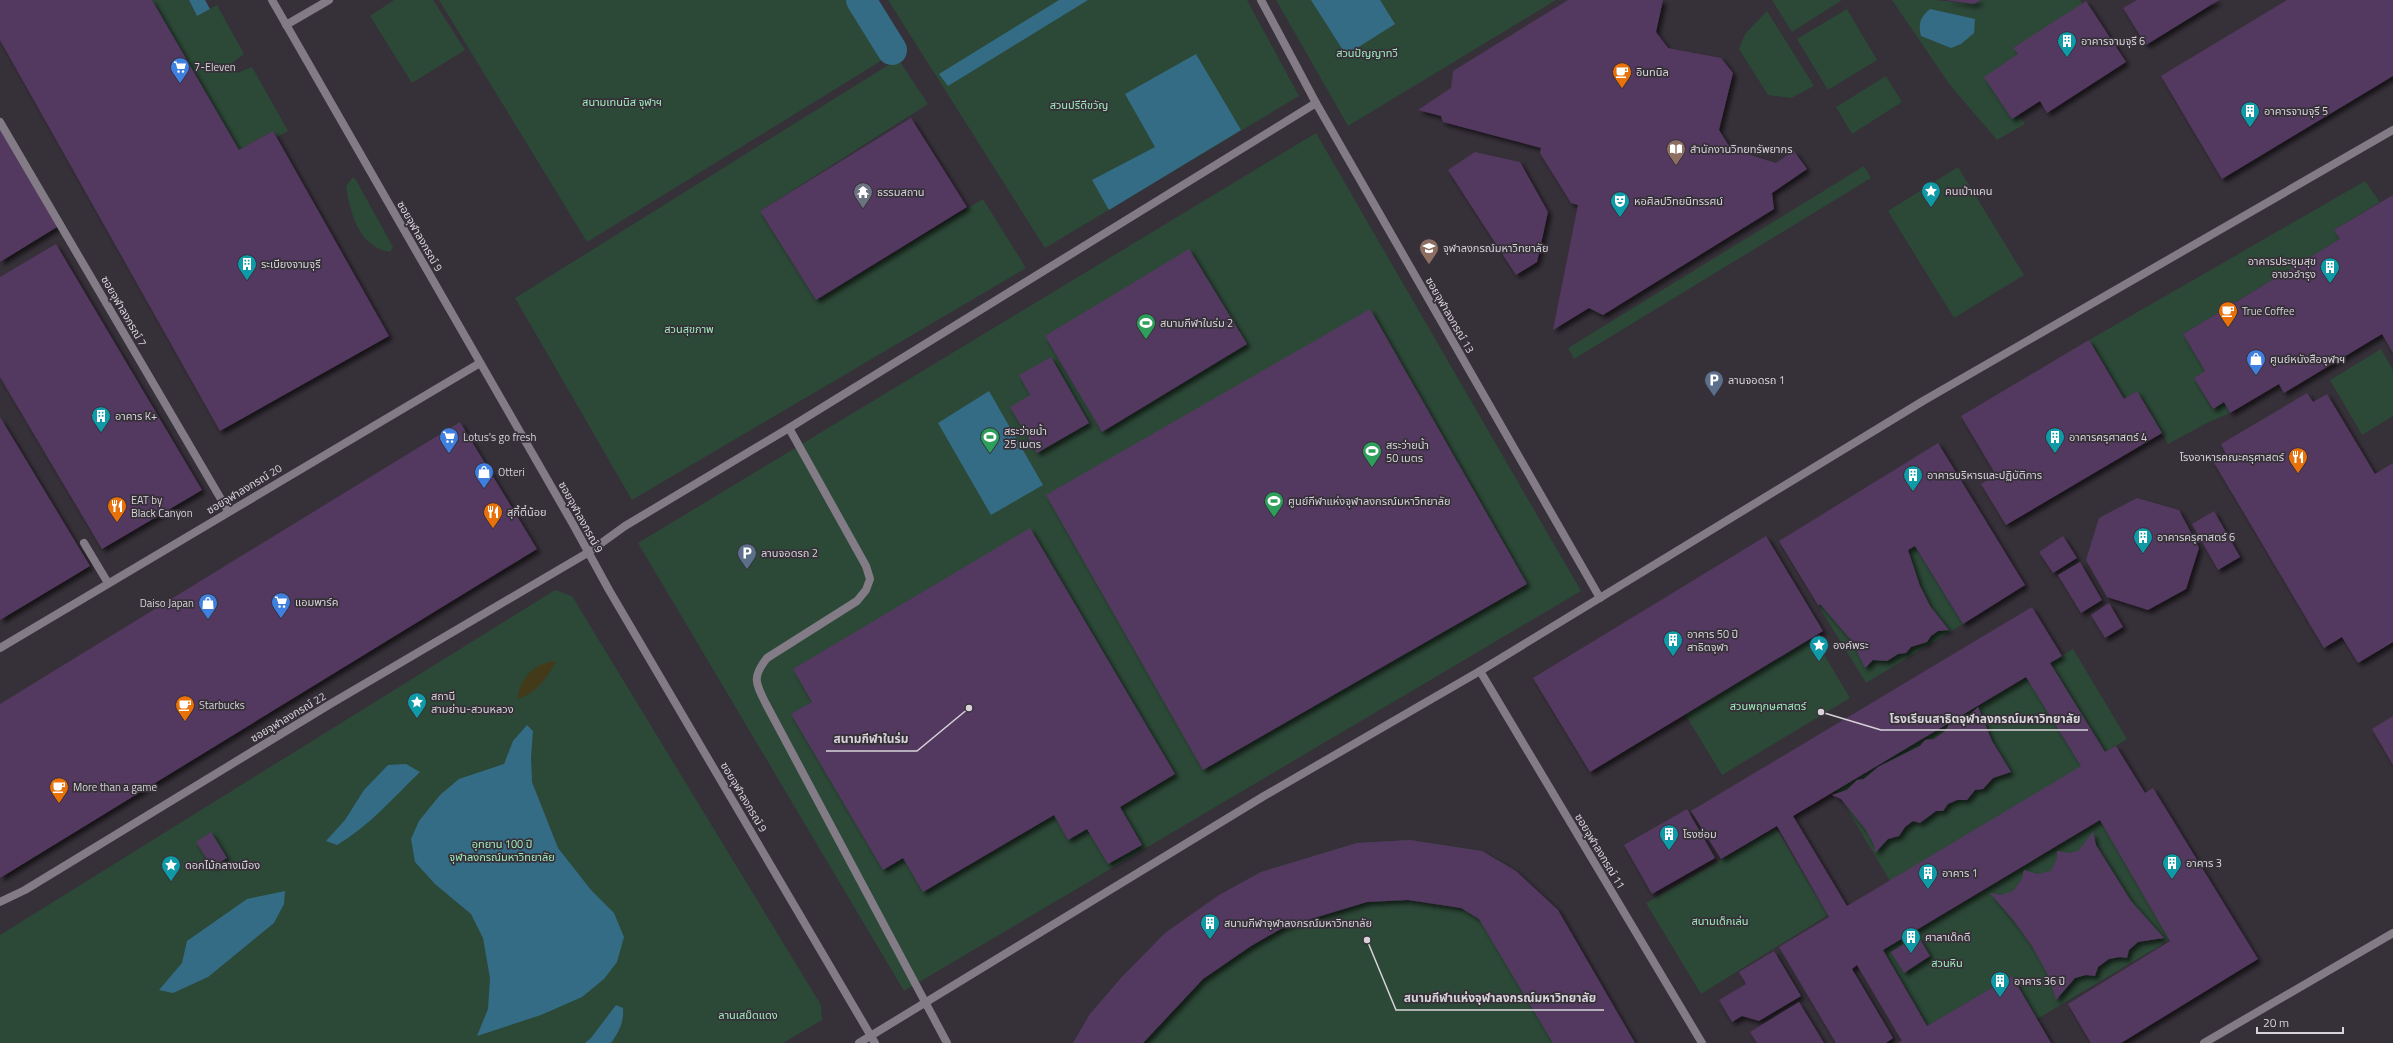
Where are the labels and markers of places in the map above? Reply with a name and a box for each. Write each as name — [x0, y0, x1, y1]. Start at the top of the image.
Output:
building icon: อาคารจามจุรี 6 — [2056, 30, 2078, 58]
place label: อาคารจามจุรี 6 — [2081, 33, 2145, 49]
supermarket icon: 7-Eleven — [169, 56, 191, 84]
place label: 7-Eleven — [194, 59, 236, 75]
cafe icon: อินทนิล — [1611, 61, 1633, 89]
place label: อินทนิล — [1636, 64, 1669, 80]
building icon: อาคารจามจุรี 5 — [2239, 100, 2261, 128]
place label: อาคารจามจุรี 5 — [2264, 103, 2328, 119]
library icon: สำนักงานวิทยทรัพยากร — [1665, 138, 1687, 166]
place label: สำนักงานวิทยทรัพยากร — [1690, 141, 1793, 157]
place icon: คนเป่าแคน — [1920, 180, 1942, 208]
temple icon: ธรรมสถาน — [852, 181, 874, 209]
place label: คนเป่าแคน — [1945, 183, 1992, 199]
place label: ธรรมสถาน — [877, 184, 925, 200]
theatre icon: หอศิลปวิทยนิทรรศน์ — [1609, 190, 1631, 218]
place label: หอศิลปวิทยนิทรรศน์ — [1634, 193, 1723, 209]
school or university icon: จุฬาลงกรณ์มหาวิทยาลัย — [1418, 237, 1440, 265]
place label: จุฬาลงกรณ์มหาวิทยาลัย — [1443, 240, 1548, 256]
building icon: ระเบียงจามจุรี — [236, 253, 258, 281]
place label: อาคารประชุมสุข อาชวอำรุง — [2248, 253, 2316, 282]
place label: ระเบียงจามจุรี — [261, 256, 321, 272]
building icon: อาคารประชุมสุข อาชวอำรุง — [2319, 256, 2341, 284]
cafe icon: True Coffee — [2217, 300, 2239, 328]
place label: True Coffee — [2242, 303, 2295, 319]
sports icon: สนามกีฬาในร่ม 2 — [1135, 312, 1157, 340]
place label: สนามกีฬาในร่ม 2 — [1160, 315, 1233, 331]
shop icon: ศูนย์หนังสือจุฬาฯ — [2245, 348, 2267, 376]
place label: ศูนย์หนังสือจุฬาฯ — [2270, 351, 2345, 367]
parking icon: ลานจอดรถ 1 — [1703, 369, 1725, 397]
place label: ลานจอดรถ 1 — [1728, 372, 1785, 388]
building icon: อาคาร K+ — [90, 405, 112, 433]
place label: อาคาร K+ — [115, 408, 157, 424]
place label: สระว่ายน้ำ 25 เมตร — [1004, 423, 1047, 452]
supermarket icon: Lotus's go fresh — [438, 426, 460, 454]
sports icon: สระว่ายน้ำ 25 เมตร — [979, 426, 1001, 454]
building icon: อาคารครุศาสตร์ 4 — [2044, 426, 2066, 454]
place label: Lotus's go fresh — [463, 429, 536, 445]
place label: อาคารครุศาสตร์ 4 — [2069, 429, 2147, 445]
place label: สระว่ายน้ำ 50 เมตร — [1386, 437, 1429, 466]
sports icon: สระว่ายน้ำ 50 เมตร — [1361, 440, 1383, 468]
restaurant icon: โรงอาหารคณะครุศาสตร์ — [2287, 446, 2309, 474]
place label: โรงอาหารคณะครุศาสตร์ — [2180, 449, 2285, 465]
shop icon: Otteri — [473, 461, 495, 489]
place label: Otteri — [498, 464, 525, 480]
building icon: อาคารบริหารและปฏิบัติการ — [1902, 464, 1924, 492]
place label: อาคารบริหารและปฏิบัติการ — [1927, 467, 2042, 483]
sports icon: ศูนย์กีฬาแห่งจุฬาลงกรณ์มหาวิทยาลัย — [1263, 490, 1285, 518]
place label: EAT by Black Canyon — [131, 492, 193, 521]
place label: ศูนย์กีฬาแห่งจุฬาลงกรณ์มหาวิทยาลัย — [1288, 493, 1451, 509]
restaurant icon: EAT by Black Canyon — [106, 495, 128, 523]
restaurant icon: สุกี้ตี๋น้อย — [482, 501, 504, 529]
place label: สุกี้ตี๋น้อย — [507, 504, 546, 520]
building icon: อาคารครุศาสตร์ 6 — [2132, 526, 2154, 554]
place label: อาคารครุศาสตร์ 6 — [2157, 529, 2235, 545]
parking icon: ลานจอดรถ 2 — [736, 542, 758, 570]
place label: ลานจอดรถ 2 — [761, 545, 818, 561]
supermarket icon: แอมพาร์ค — [270, 591, 292, 619]
shop icon: Daiso Japan — [197, 592, 219, 620]
place label: แอมพาร์ค — [295, 594, 338, 610]
place label: Daiso Japan — [140, 595, 194, 611]
place label: อาคาร 50 ปี สาธิตจุฬา — [1687, 626, 1738, 655]
building icon: อาคาร 50 ปี สาธิตจุฬา — [1662, 629, 1684, 657]
place icon: องค์พระ — [1808, 634, 1830, 662]
place label: องค์พระ — [1833, 637, 1869, 653]
place label: สถานี สามย่าน-สวนหลวง — [431, 688, 514, 717]
place icon: สถานี สามย่าน-สวนหลวง — [406, 691, 428, 719]
cafe icon: Starbucks — [174, 694, 196, 722]
place label: Starbucks — [199, 697, 245, 713]
callout: โรงเรียนสาธิตจุฬาลงกรณ์มหาวิทยาลัย — [1881, 706, 2088, 730]
callout: สนามกีฬาในร่ม — [826, 727, 917, 751]
cafe icon: More than a game — [48, 776, 70, 804]
place label: More than a game — [73, 779, 158, 795]
building icon: โรงซ่อม — [1658, 823, 1680, 851]
place label: โรงซ่อม — [1683, 826, 1717, 842]
building icon: อาคาร 3 — [2161, 852, 2183, 880]
place icon: ดอกไม้กลางเมือง — [160, 854, 182, 882]
place label: อาคาร 3 — [2186, 855, 2222, 871]
place label: ดอกไม้กลางเมือง — [185, 857, 260, 873]
building icon: อาคาร 1 — [1917, 862, 1939, 890]
place label: อาคาร 1 — [1942, 865, 1978, 881]
building icon: สนามกีฬาจุฬาลงกรณ์มหาวิทยาลัย — [1199, 912, 1221, 940]
place label: สนามกีฬาจุฬาลงกรณ์มหาวิทยาลัย — [1224, 915, 1372, 931]
building icon: ศาลาเด็กดี — [1900, 926, 1922, 954]
place label: ศาลาเด็กดี — [1925, 929, 1970, 945]
building icon: อาคาร 36 ปี — [1989, 970, 2011, 998]
place label: อาคาร 36 ปี — [2014, 973, 2065, 989]
callout: สนามกีฬาแห่งจุฬาลงกรณ์มหาวิทยาลัย — [1396, 986, 1604, 1010]

